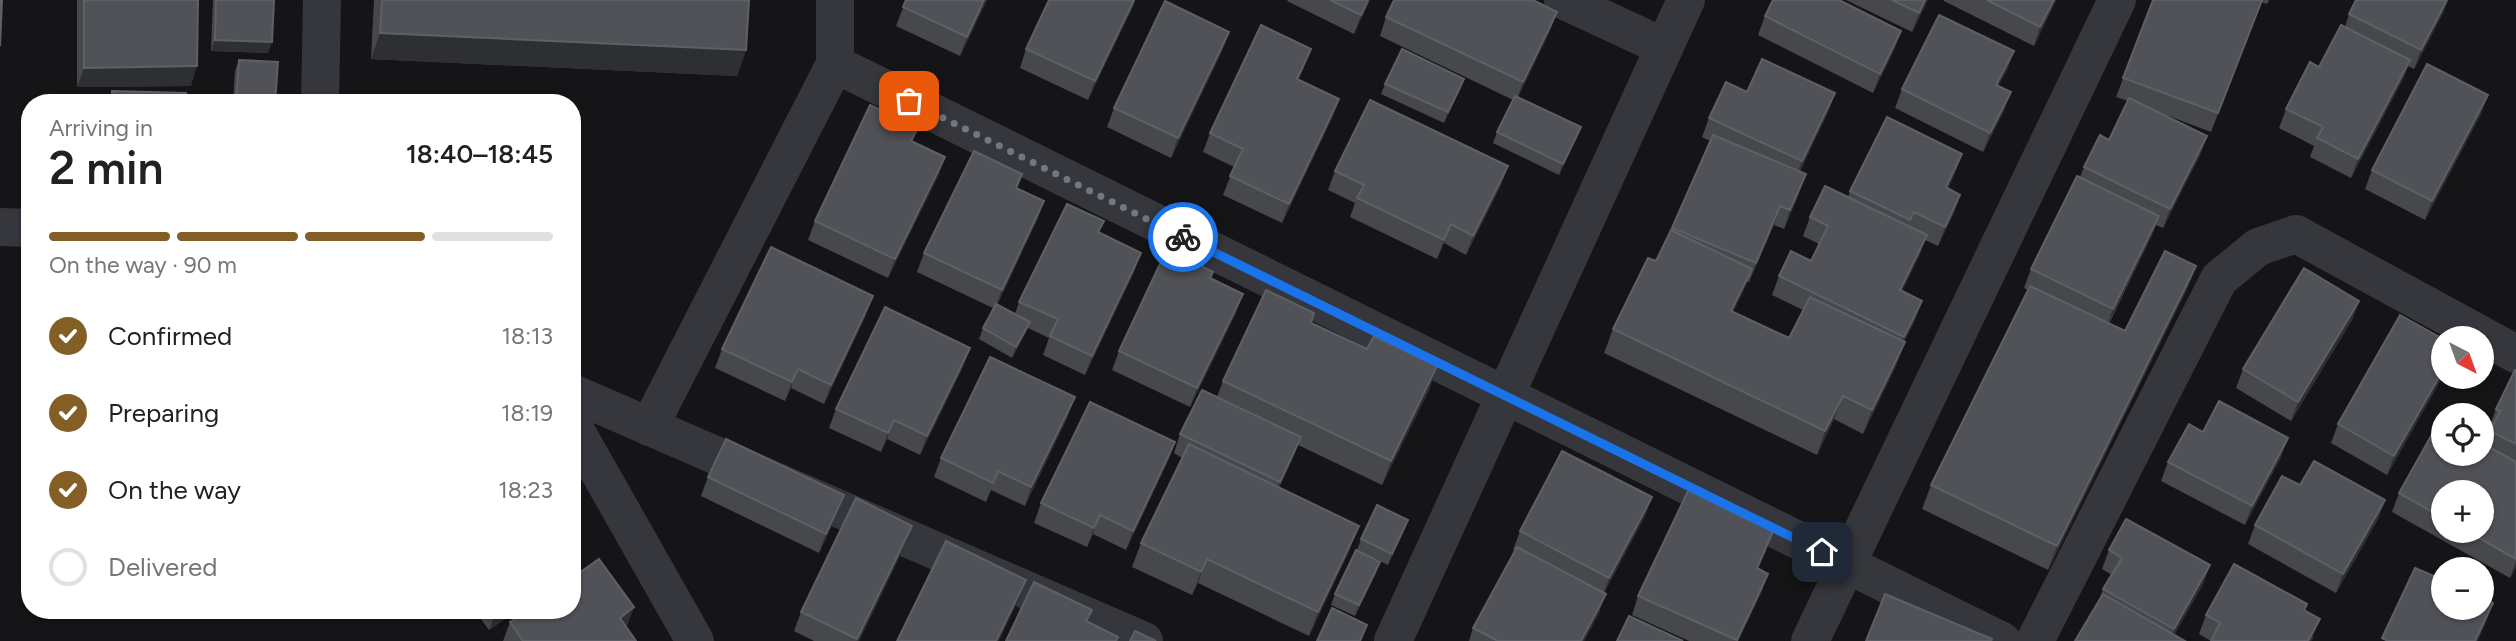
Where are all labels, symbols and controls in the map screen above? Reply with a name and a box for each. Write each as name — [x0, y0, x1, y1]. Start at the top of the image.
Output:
pin — [879, 71, 939, 131]
icon: bag — [890, 82, 928, 120]
text: Arriving in — [49, 114, 153, 142]
text: 18:40–18:45 — [406, 138, 553, 170]
text: 2 min — [49, 140, 164, 196]
courier — [1148, 202, 1218, 272]
icon: bike — [1164, 218, 1202, 256]
text: On the way · 90 m — [49, 251, 237, 279]
icon: check — [49, 317, 87, 355]
text: Confirmed — [108, 320, 232, 352]
text: 18:13 — [502, 322, 553, 350]
north arrow — [2431, 326, 2494, 388]
map controls — [2431, 326, 2494, 620]
icon: check — [49, 394, 87, 432]
text: Preparing — [108, 397, 219, 429]
text: 18:19 — [501, 399, 553, 427]
button: locate — [2431, 403, 2494, 466]
icon: check — [49, 471, 87, 509]
text: On the way — [108, 474, 241, 506]
text: 18:23 — [498, 476, 553, 504]
button: + — [2431, 480, 2494, 543]
pin — [1792, 522, 1852, 582]
icon: home — [1803, 533, 1841, 571]
text: Delivered — [108, 551, 217, 583]
button: − — [2431, 557, 2494, 620]

